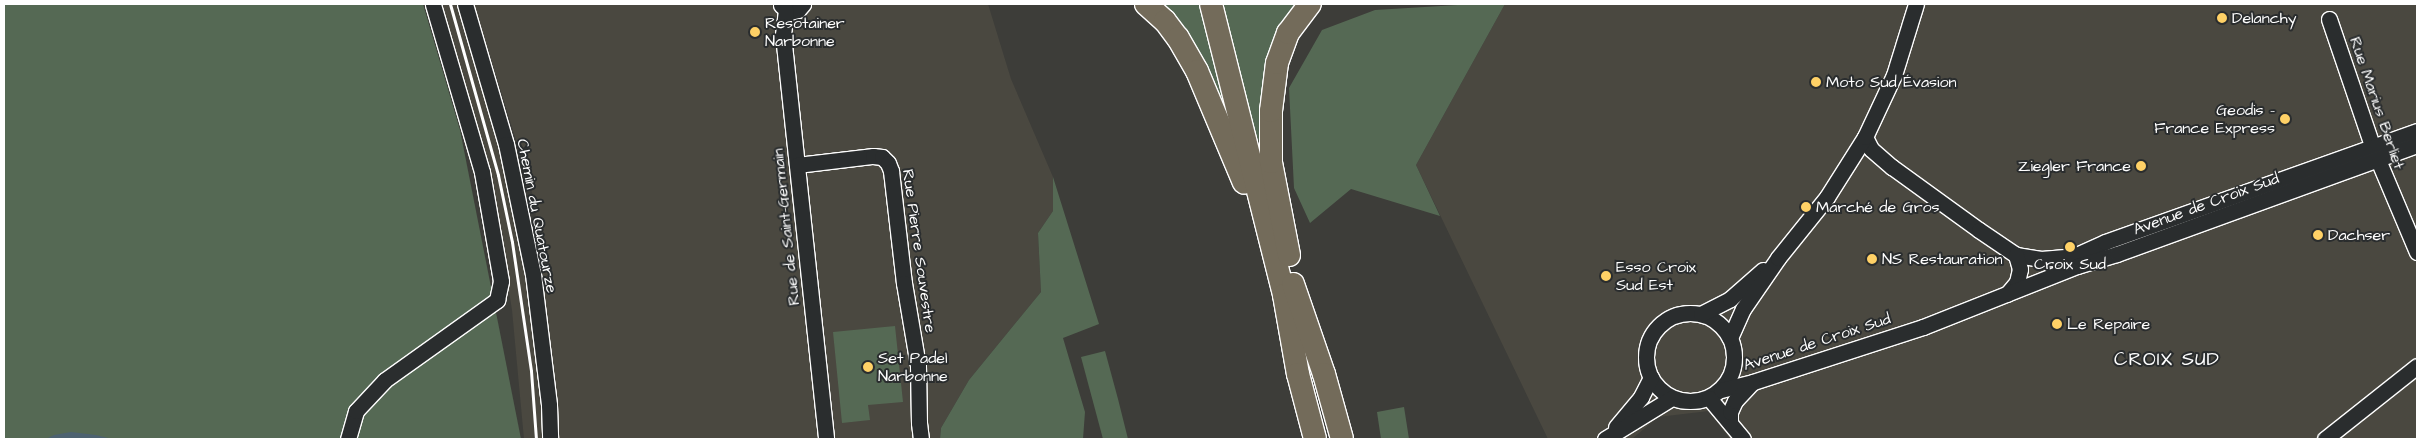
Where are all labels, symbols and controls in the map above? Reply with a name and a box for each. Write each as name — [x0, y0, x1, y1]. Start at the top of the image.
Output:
place label: Delanchy — [2232, 8, 2297, 28]
marker: Delanchy — [2216, 12, 2228, 24]
place label: Resotainer Narbonne — [765, 13, 845, 51]
marker: Resotainer Narbonne — [749, 26, 761, 38]
street label: Rue Marius Berliet — [2345, 34, 2409, 172]
place label: Moto Sud Évasion — [1826, 72, 1956, 92]
marker: Moto Sud Évasion — [1810, 76, 1822, 88]
place label: Geodis - France Express — [2154, 100, 2275, 138]
marker: Geodis - France Express — [2279, 113, 2291, 125]
street label: Chemin du Quatourze — [513, 137, 561, 295]
street label: Rue de Saint-Germain — [768, 148, 804, 306]
place label: Ziegler France — [2018, 156, 2131, 176]
marker: Ziegler France — [2135, 160, 2147, 172]
street label: Rue Pierre Souvestre — [898, 168, 940, 334]
street label: Avenue de Croix Sud — [2130, 169, 2282, 239]
place label: Marché de Gros — [1816, 197, 1940, 217]
marker: Marché de Gros — [1800, 201, 1812, 213]
place label: Dachser — [2328, 225, 2390, 245]
marker: Dachser — [2312, 229, 2324, 241]
marker: Croix Sud — [2064, 241, 2076, 253]
place label: NS Restauration — [1882, 249, 2002, 269]
marker: NS Restauration — [1866, 253, 1878, 265]
place label: Croix Sud — [2034, 254, 2106, 274]
place label: Esso Croix Sud Est — [1616, 257, 1696, 295]
marker: Esso Croix Sud Est — [1600, 270, 1612, 282]
street label: Avenue de Croix Sud — [1741, 309, 1893, 375]
place label: Le Repaire — [2067, 314, 2150, 334]
marker: Le Repaire — [2051, 318, 2063, 330]
place label: Set Padel Narbonne — [878, 348, 948, 386]
district label: CROIX SUD — [2113, 349, 2221, 371]
marker: Set Padel Narbonne — [862, 361, 874, 373]

